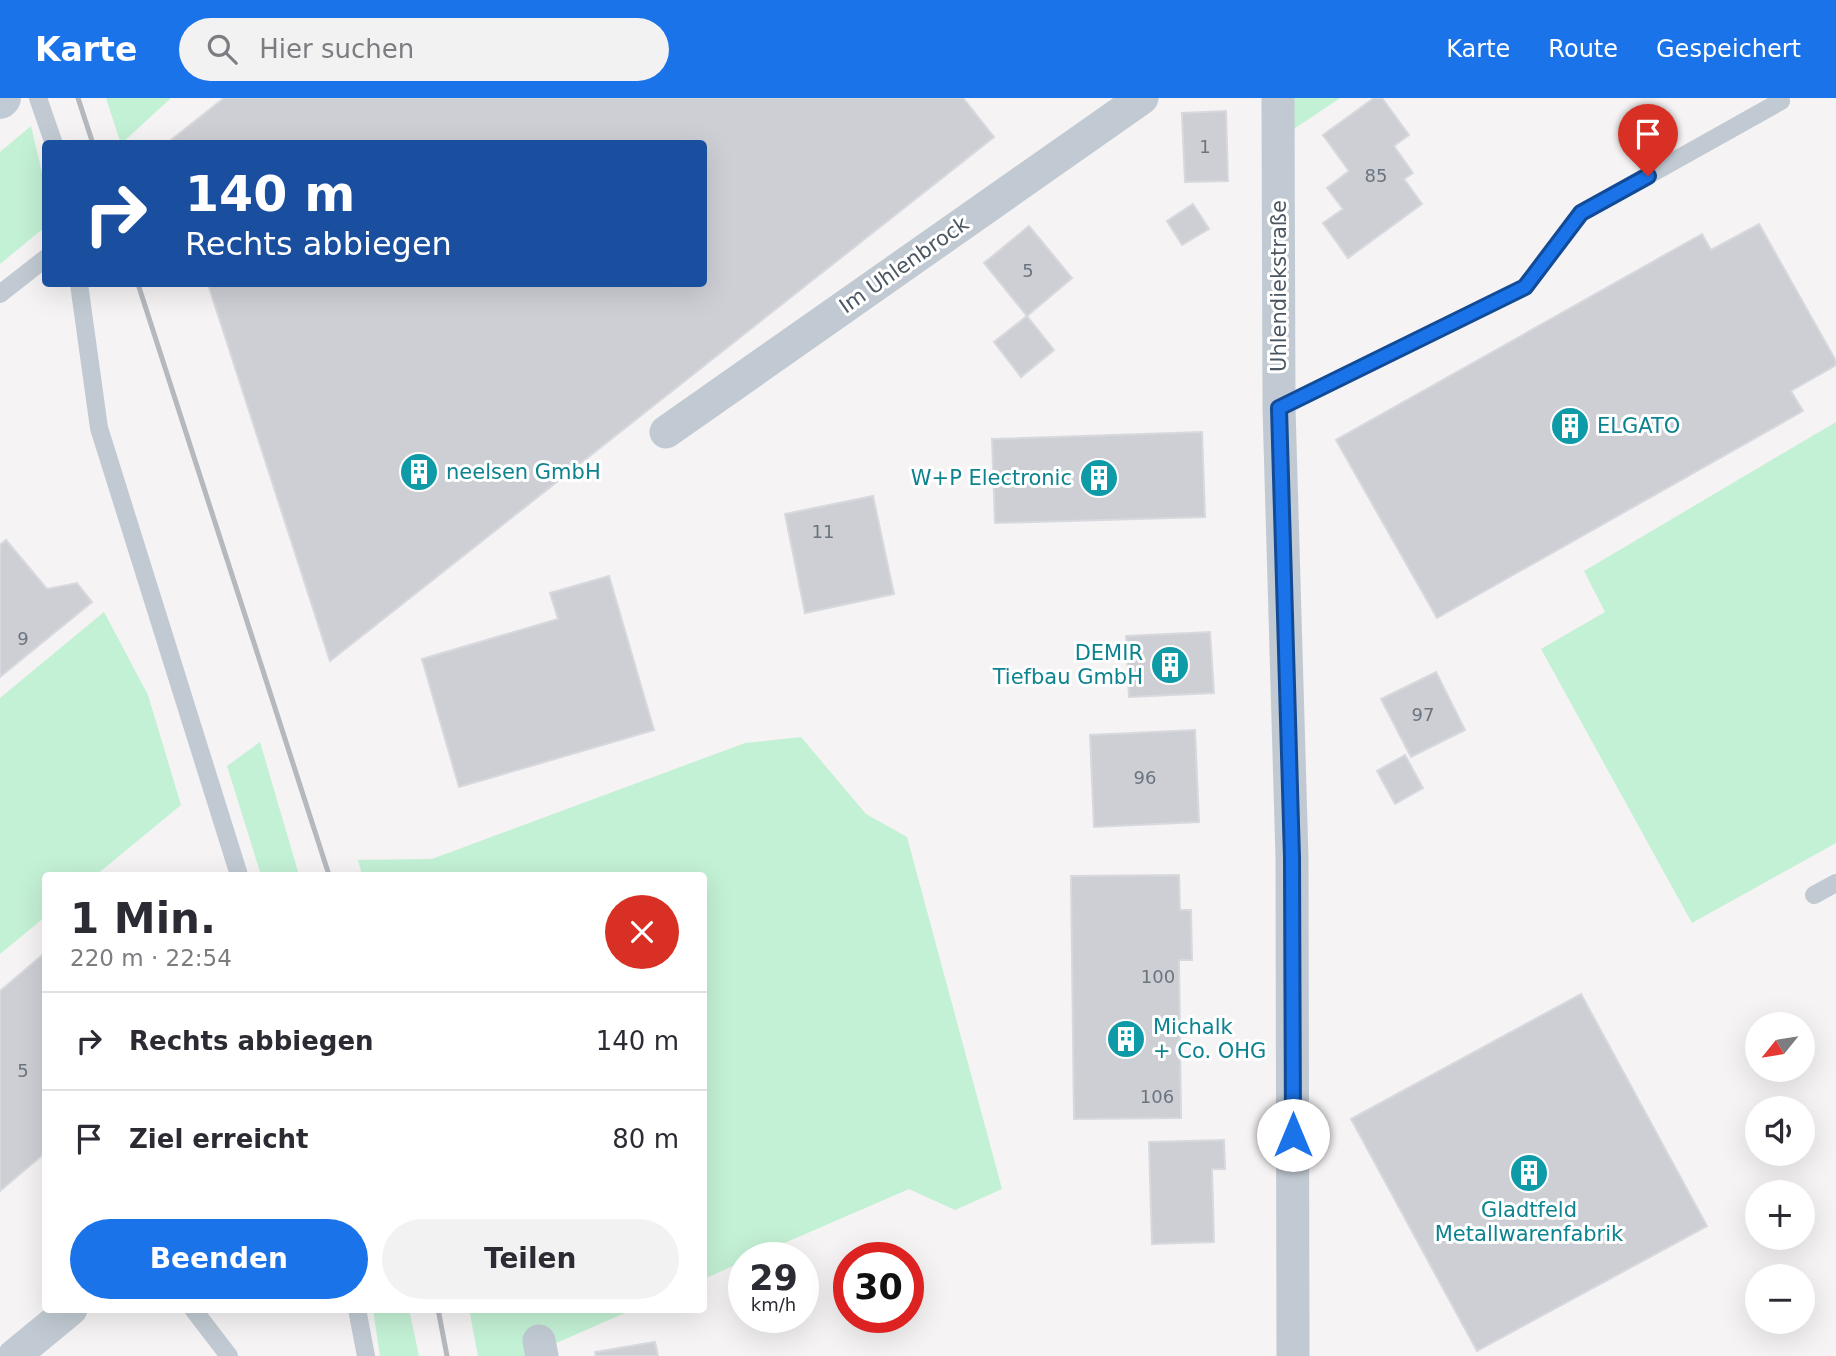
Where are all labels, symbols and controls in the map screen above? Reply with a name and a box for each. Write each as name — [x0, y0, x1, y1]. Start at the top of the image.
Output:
search box — [179, 18, 669, 81]
text: Karte — [35, 30, 137, 69]
icon: search — [203, 30, 241, 68]
text: Hier suchen — [259, 34, 414, 64]
text: Karte — [1446, 35, 1510, 63]
text: Route — [1548, 35, 1618, 63]
text: Gespeichert — [1656, 35, 1801, 63]
pin — [1618, 104, 1678, 176]
icon: arrive — [1629, 115, 1667, 153]
house number: 1 — [1199, 136, 1211, 157]
house number: 85 — [1365, 165, 1387, 186]
text: 140 m — [185, 166, 355, 223]
icon: right — [70, 168, 161, 259]
street label: Uhlendiekstraße — [1267, 200, 1291, 372]
street label: Im Uhlenbrock — [835, 211, 974, 318]
text: Rechts abbiegen — [185, 225, 452, 263]
house number: 5 — [1022, 260, 1034, 281]
building icon: ELGATO — [1549, 405, 1591, 447]
place label: ELGATO — [1597, 414, 1680, 438]
building icon: neelsen GmbH — [398, 451, 440, 493]
building icon: W+P Electronic — [1078, 457, 1120, 499]
place label: neelsen GmbH — [446, 460, 601, 484]
place label: W+P Electronic — [911, 466, 1072, 490]
house number: 11 — [812, 521, 834, 542]
house number: 9 — [17, 628, 29, 649]
place label: DEMIR Tiefbau GmbH — [992, 641, 1143, 689]
building icon: DEMIR Tiefbau GmbH — [1149, 644, 1191, 686]
house number: 97 — [1412, 704, 1434, 725]
house number: 96 — [1134, 767, 1156, 788]
text: 1 Min. — [70, 894, 216, 943]
button: close — [605, 895, 679, 969]
text: 220 m · 22:54 — [70, 945, 232, 971]
house number: 100 — [1141, 966, 1175, 987]
north arrow — [1745, 1012, 1815, 1082]
map controls — [1745, 1012, 1815, 1334]
place label: Michalk + Co. OHG — [1153, 1015, 1266, 1063]
building icon: Michalk + Co. OHG — [1105, 1018, 1147, 1060]
icon: right — [70, 1022, 108, 1060]
text: Rechts abbiegen — [129, 1026, 374, 1056]
text: 140 m — [596, 1026, 679, 1056]
house number: 5 — [17, 1060, 29, 1081]
house number: 106 — [1140, 1086, 1174, 1107]
button: sound — [1745, 1096, 1815, 1166]
position arrow — [1256, 1098, 1330, 1172]
icon: arrive — [70, 1120, 108, 1158]
text: Ziel erreicht — [129, 1124, 309, 1154]
text: 80 m — [612, 1124, 679, 1154]
building icon: Gladtfeld Metallwarenfabrik — [1508, 1152, 1550, 1194]
button: + — [1745, 1180, 1815, 1250]
place label: Gladtfeld Metallwarenfabrik — [1435, 1198, 1624, 1246]
button: Beenden — [70, 1219, 368, 1299]
button: Teilen — [382, 1219, 679, 1299]
speed limit sign: 30 — [833, 1242, 924, 1333]
text: 29 — [749, 1258, 798, 1298]
button: − — [1745, 1264, 1815, 1334]
text: km/h — [751, 1294, 796, 1315]

